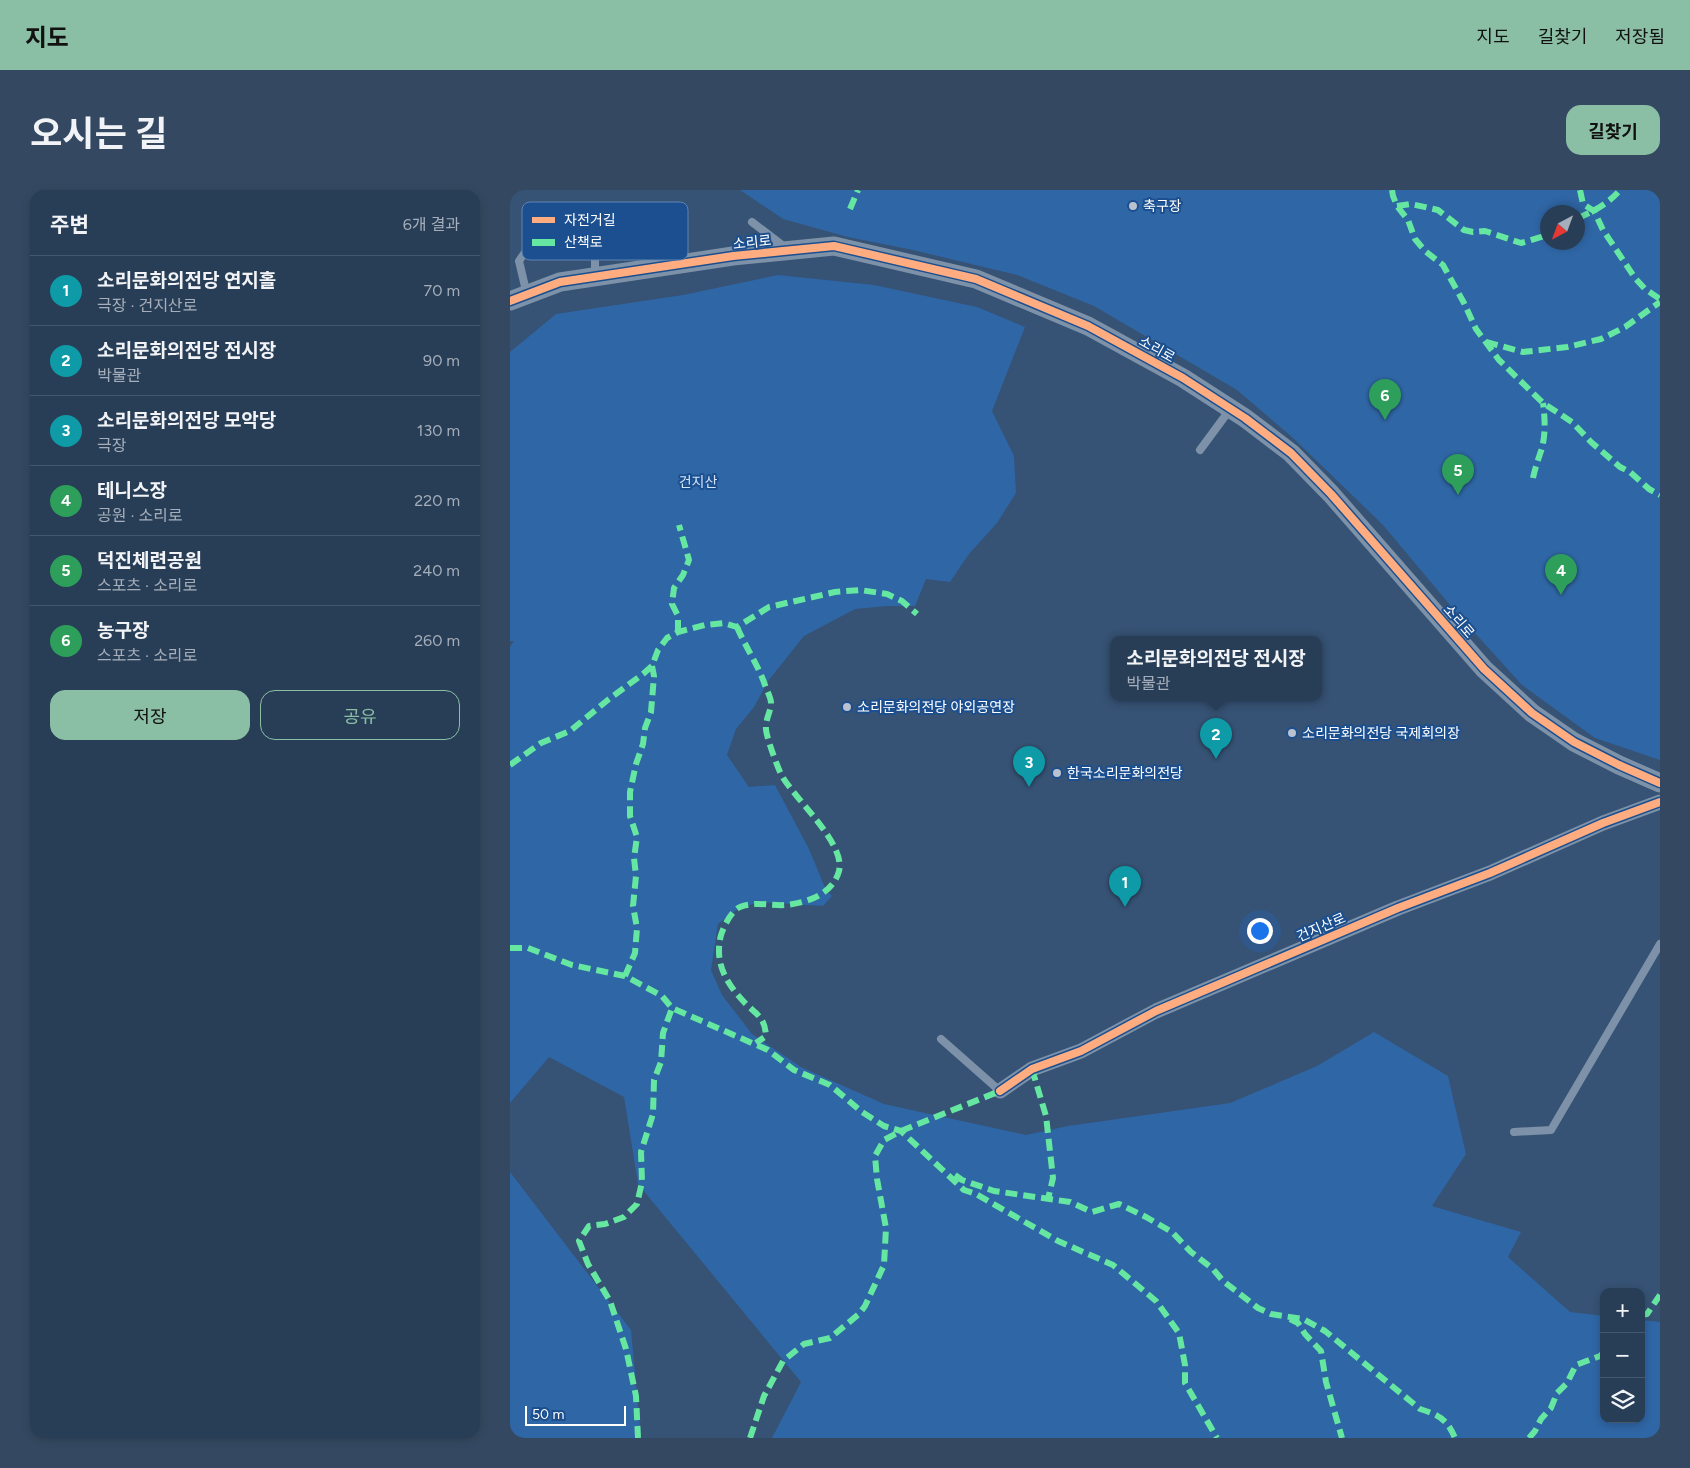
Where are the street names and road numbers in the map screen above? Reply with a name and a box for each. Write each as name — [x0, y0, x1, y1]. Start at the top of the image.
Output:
street label: 소리로 — [732, 232, 772, 253]
street label: 소리로 — [1136, 333, 1178, 366]
street label: 소리로 — [1440, 601, 1478, 642]
street label: 건지산로 — [1294, 910, 1348, 945]

